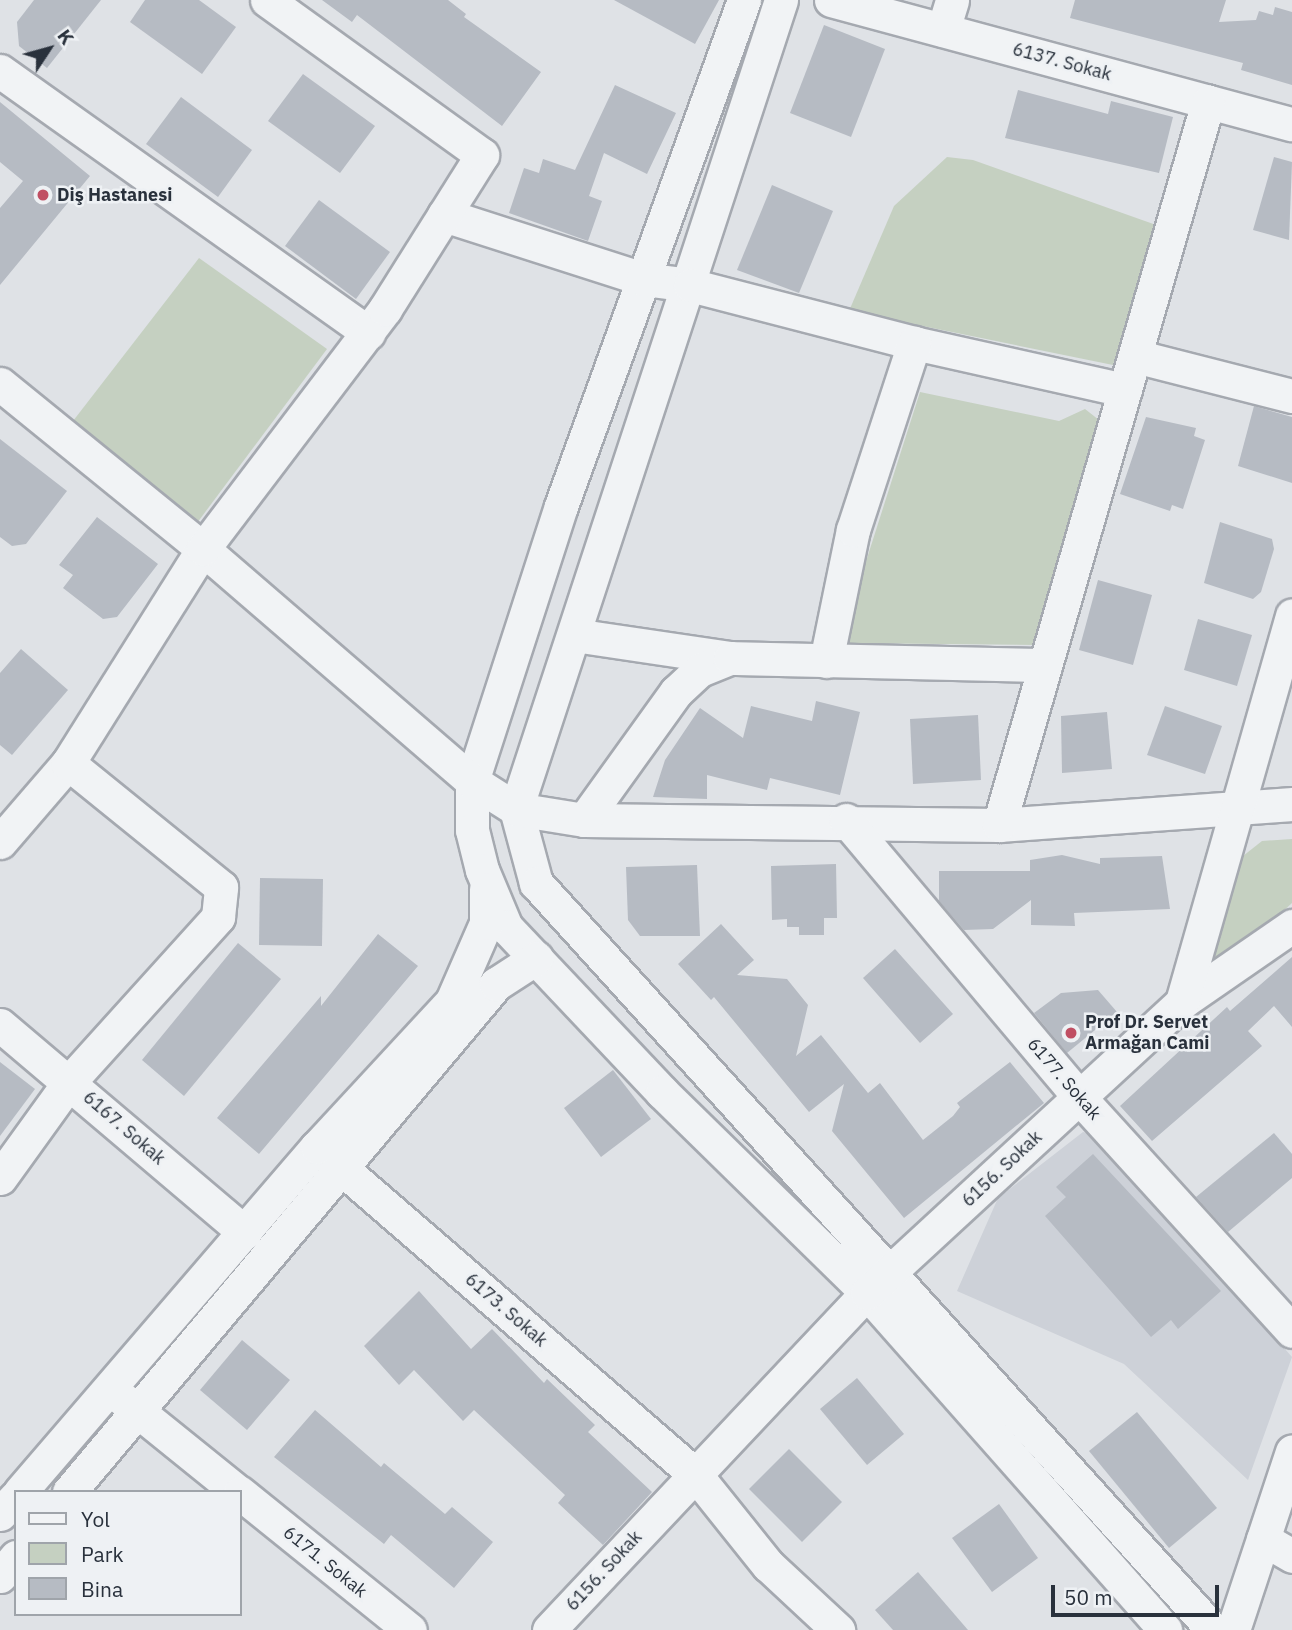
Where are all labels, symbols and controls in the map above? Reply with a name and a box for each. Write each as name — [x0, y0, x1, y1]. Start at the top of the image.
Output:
north arrow — [14, 14, 84, 84]
text: K — [52, 24, 80, 49]
street label: 6137. Sokak — [1010, 38, 1114, 86]
place label: Diş Hastanesi — [57, 184, 172, 206]
marker: Diş Hastanesi — [35, 187, 51, 203]
place label: Prof Dr. Servet Armağan Cami — [1085, 1012, 1209, 1054]
marker: Prof Dr. Servet Armağan Cami — [1063, 1025, 1079, 1041]
street label: 6177. Sokak — [1023, 1034, 1105, 1124]
street label: 6167. Sokak — [79, 1087, 169, 1169]
street label: 6156. Sokak — [958, 1127, 1046, 1211]
street label: 6173. Sokak — [461, 1269, 551, 1351]
legend — [14, 1490, 242, 1616]
text: Yol — [81, 1505, 110, 1533]
street label: 6171. Sokak — [279, 1522, 371, 1602]
street label: 6156. Sokak — [562, 1527, 646, 1615]
text: Park — [81, 1540, 124, 1568]
scale bar — [1054, 1570, 1222, 1614]
text: Bina — [81, 1575, 123, 1603]
text: 50 m — [1064, 1583, 1113, 1611]

